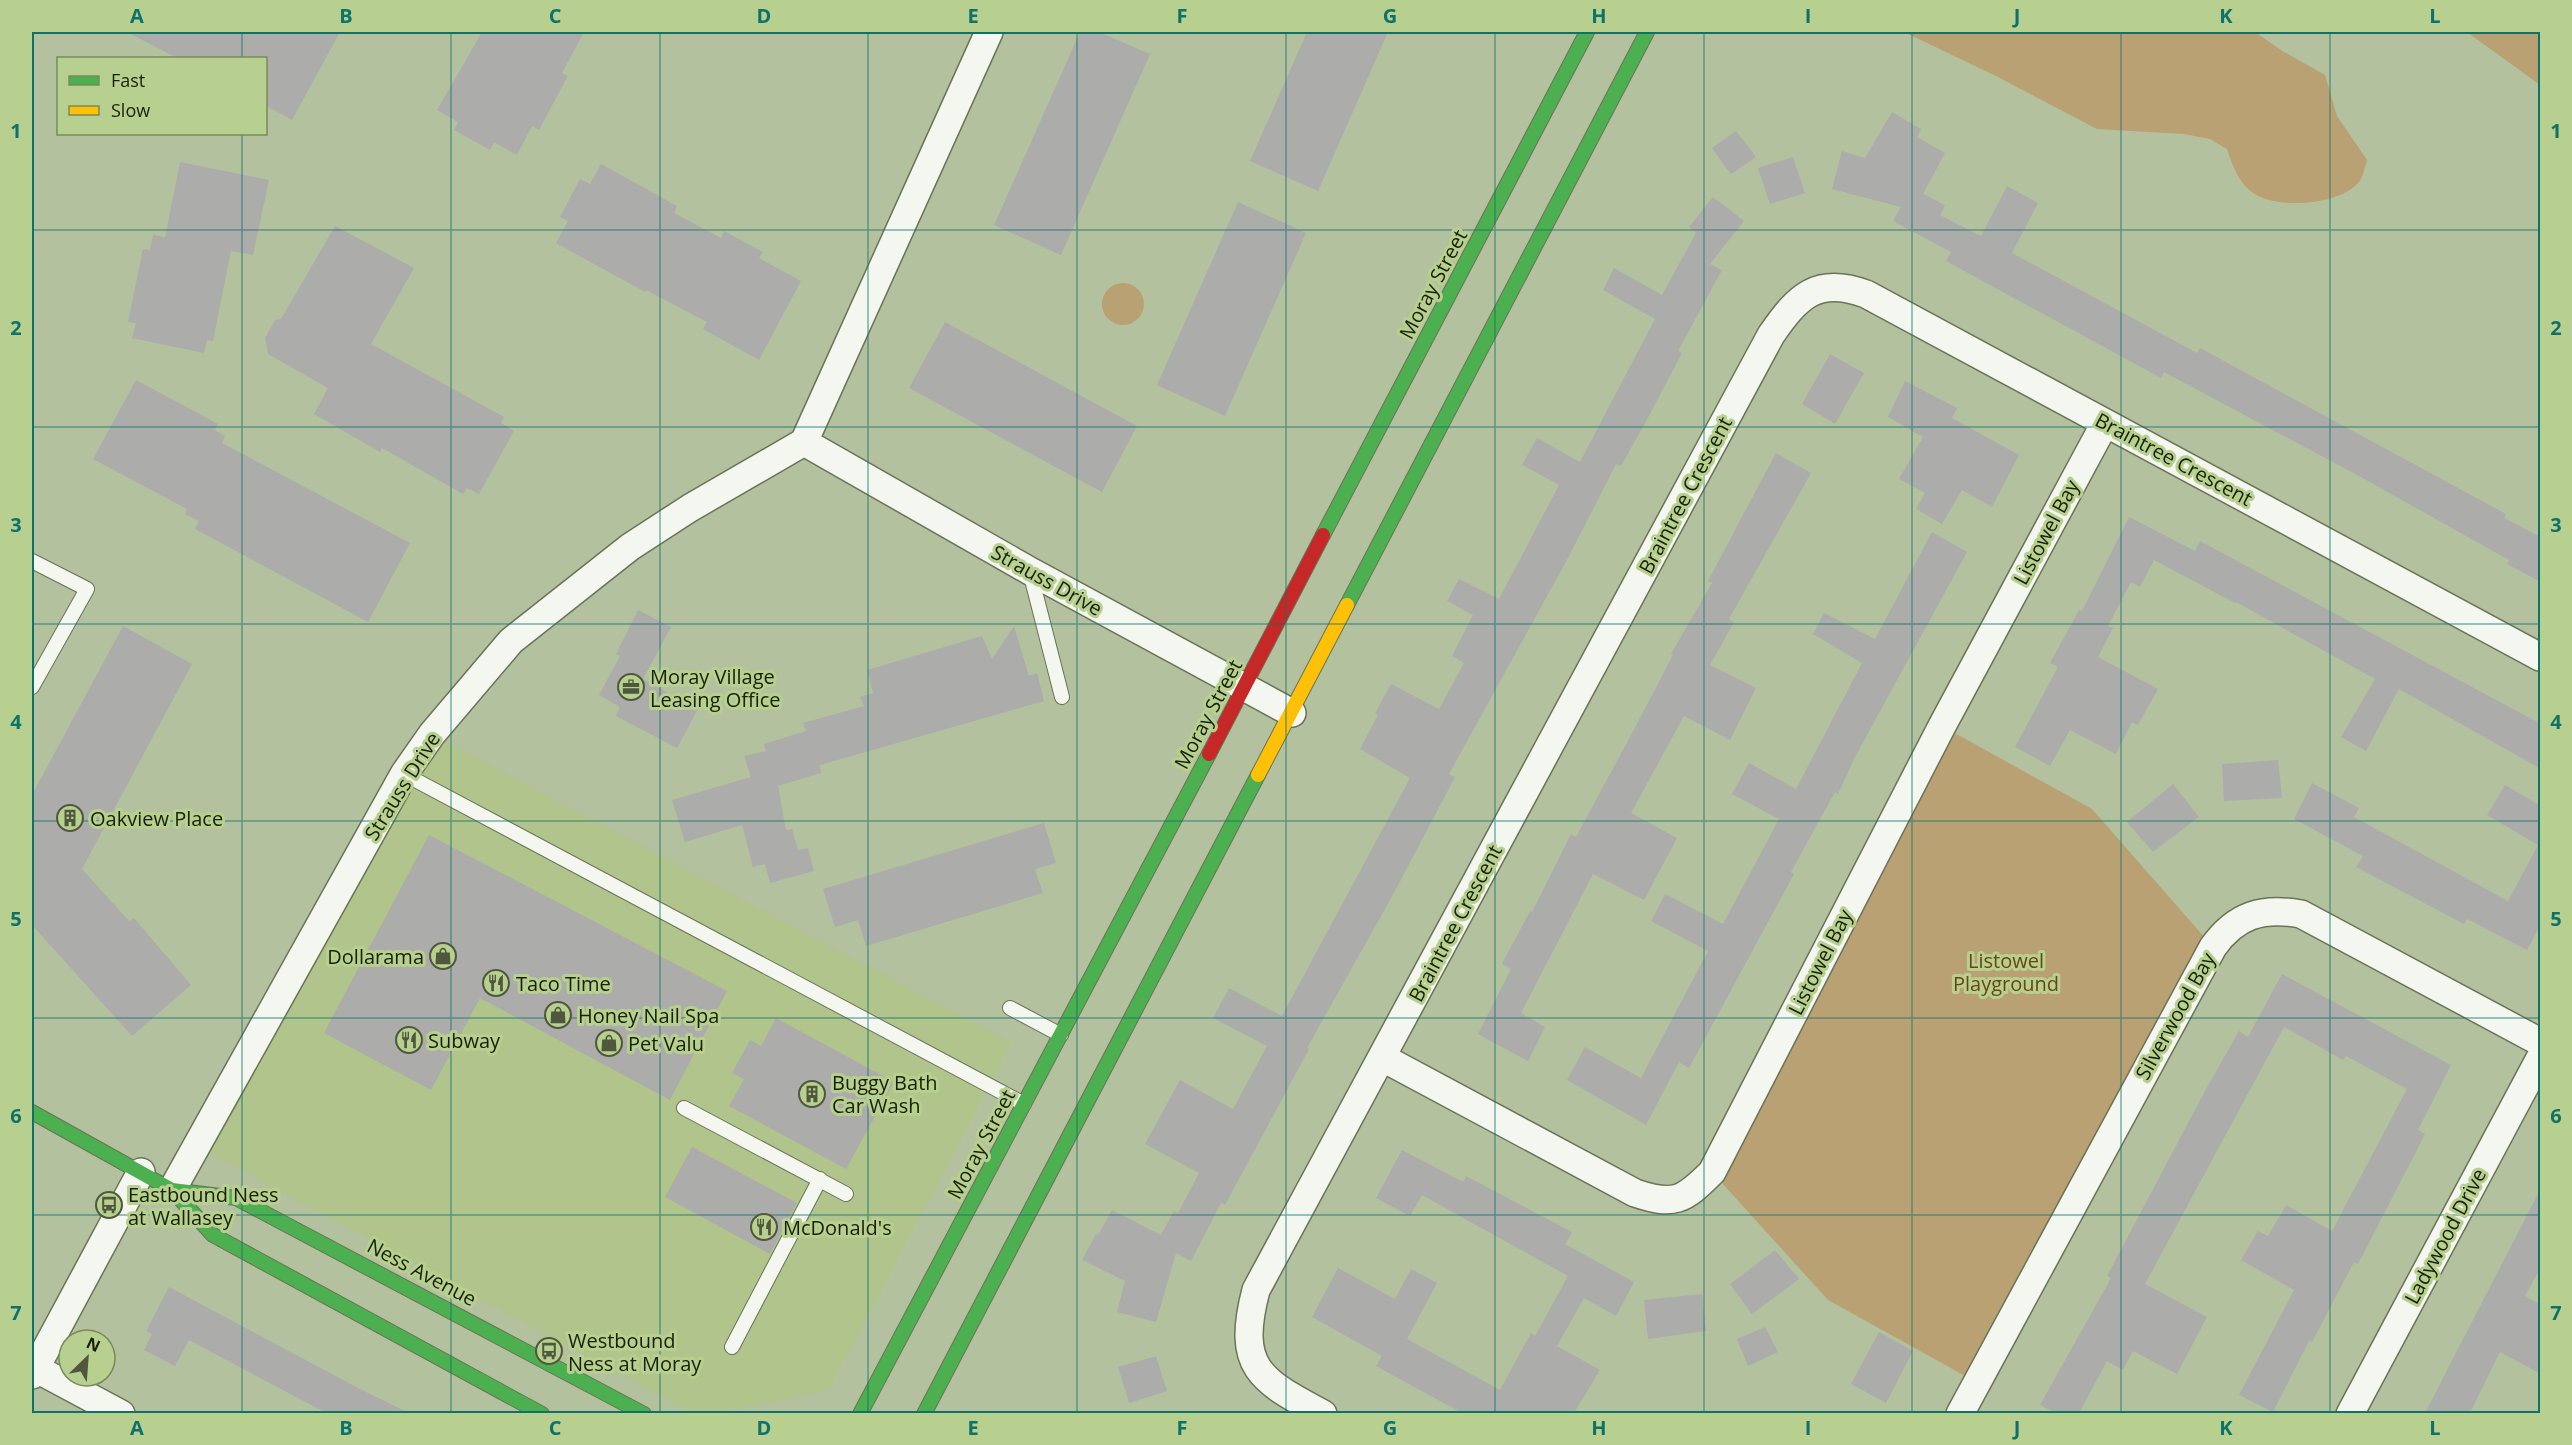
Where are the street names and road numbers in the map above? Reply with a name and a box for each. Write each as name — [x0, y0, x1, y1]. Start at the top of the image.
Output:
street label: Moray Street — [1393, 225, 1473, 343]
street label: Braintree Crescent — [2091, 406, 2257, 512]
street label: Braintree Crescent — [1632, 412, 1738, 578]
street label: Listowel Bay — [2007, 474, 2085, 589]
street label: Strauss Drive — [987, 538, 1107, 622]
street label: Moray Street — [1168, 655, 1248, 773]
street label: Strauss Drive — [358, 727, 446, 845]
street label: Braintree Crescent — [1402, 840, 1508, 1006]
street label: Listowel Bay — [1782, 904, 1859, 1019]
street label: Silverwood Bay — [2129, 947, 2222, 1084]
street label: Moray Street — [941, 1085, 1021, 1203]
street label: Ladywood Drive — [2398, 1164, 2492, 1308]
street label: Ness Avenue — [363, 1232, 481, 1312]

